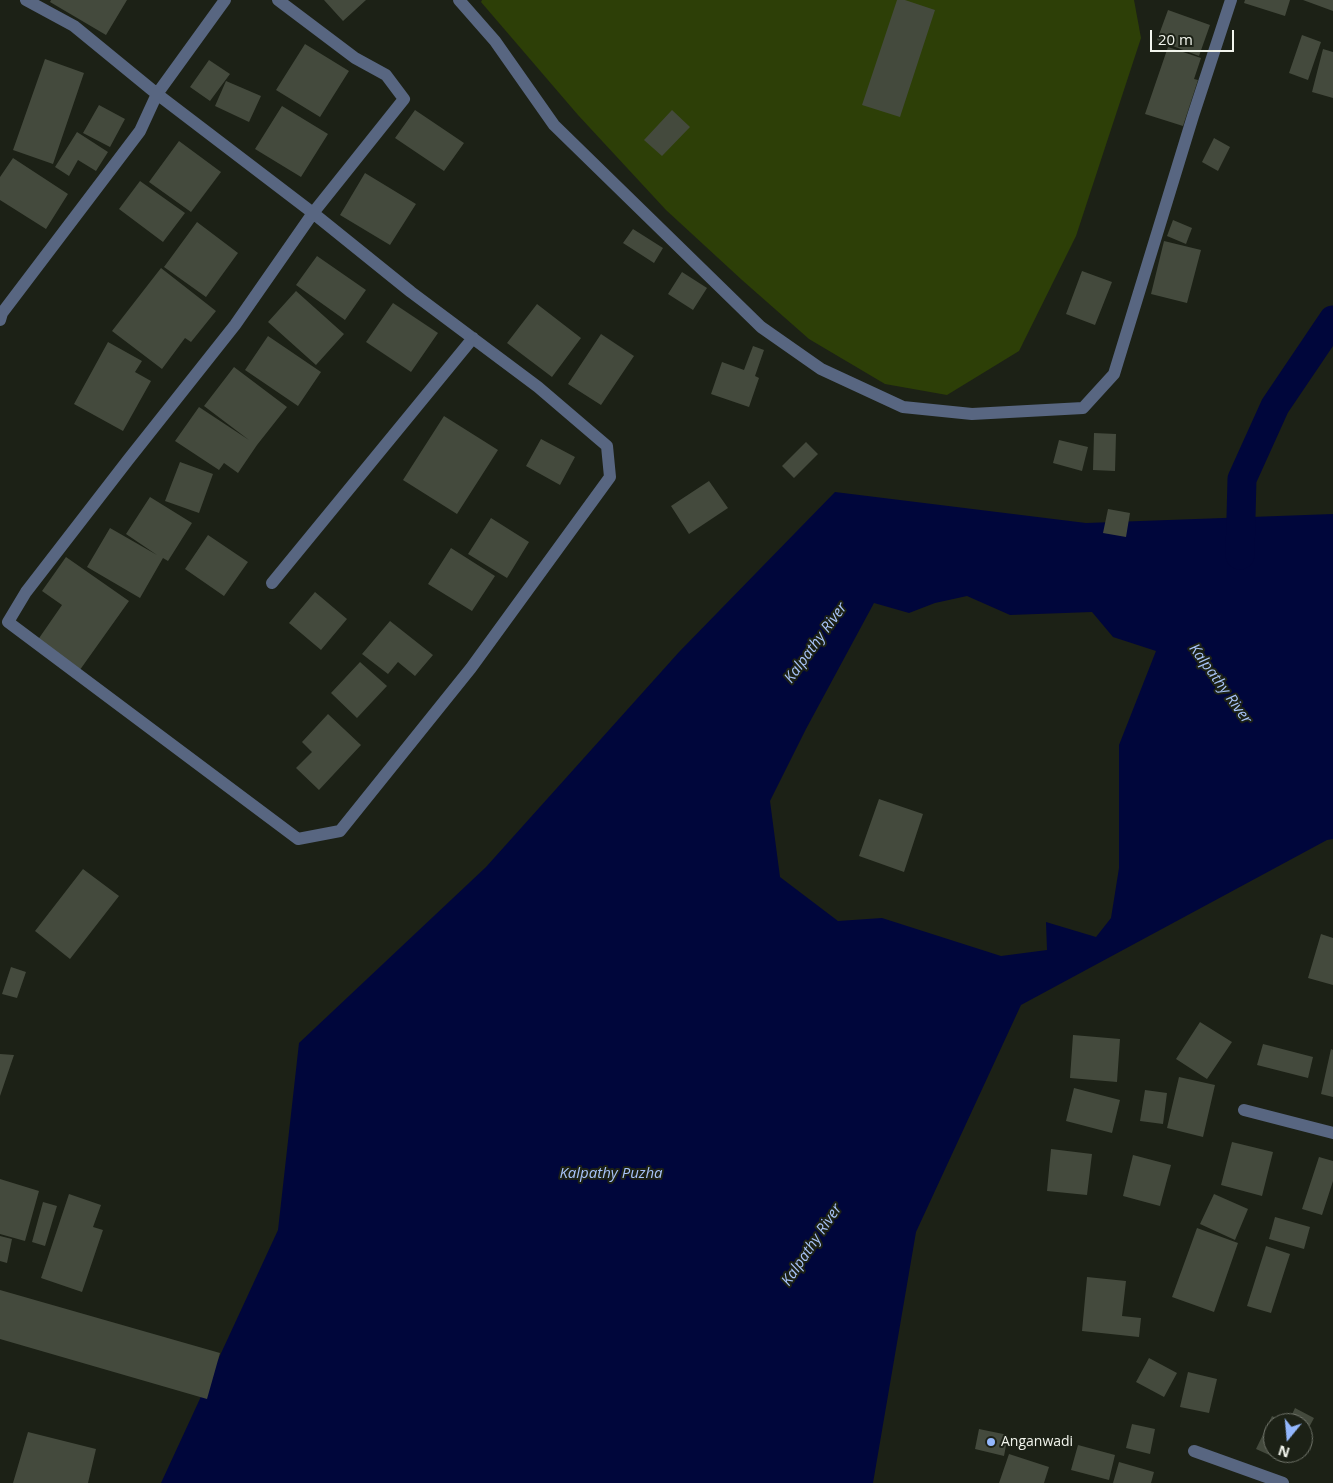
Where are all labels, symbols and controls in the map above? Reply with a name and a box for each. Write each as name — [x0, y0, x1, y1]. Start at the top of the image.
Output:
scale bar — [1153, 20, 1237, 52]
text: 20 m — [1158, 29, 1193, 49]
water label: Kalpathy River — [781, 599, 851, 687]
water label: Kalpathy River — [1185, 640, 1255, 728]
water label: Kalpathy Puzha — [559, 1165, 663, 1183]
water label: Kalpathy River — [778, 1201, 846, 1289]
north arrow — [1263, 1413, 1313, 1463]
place label: Anganwadi — [1001, 1434, 1073, 1450]
marker: Anganwadi — [985, 1436, 997, 1448]
text: N — [1276, 1441, 1292, 1463]

